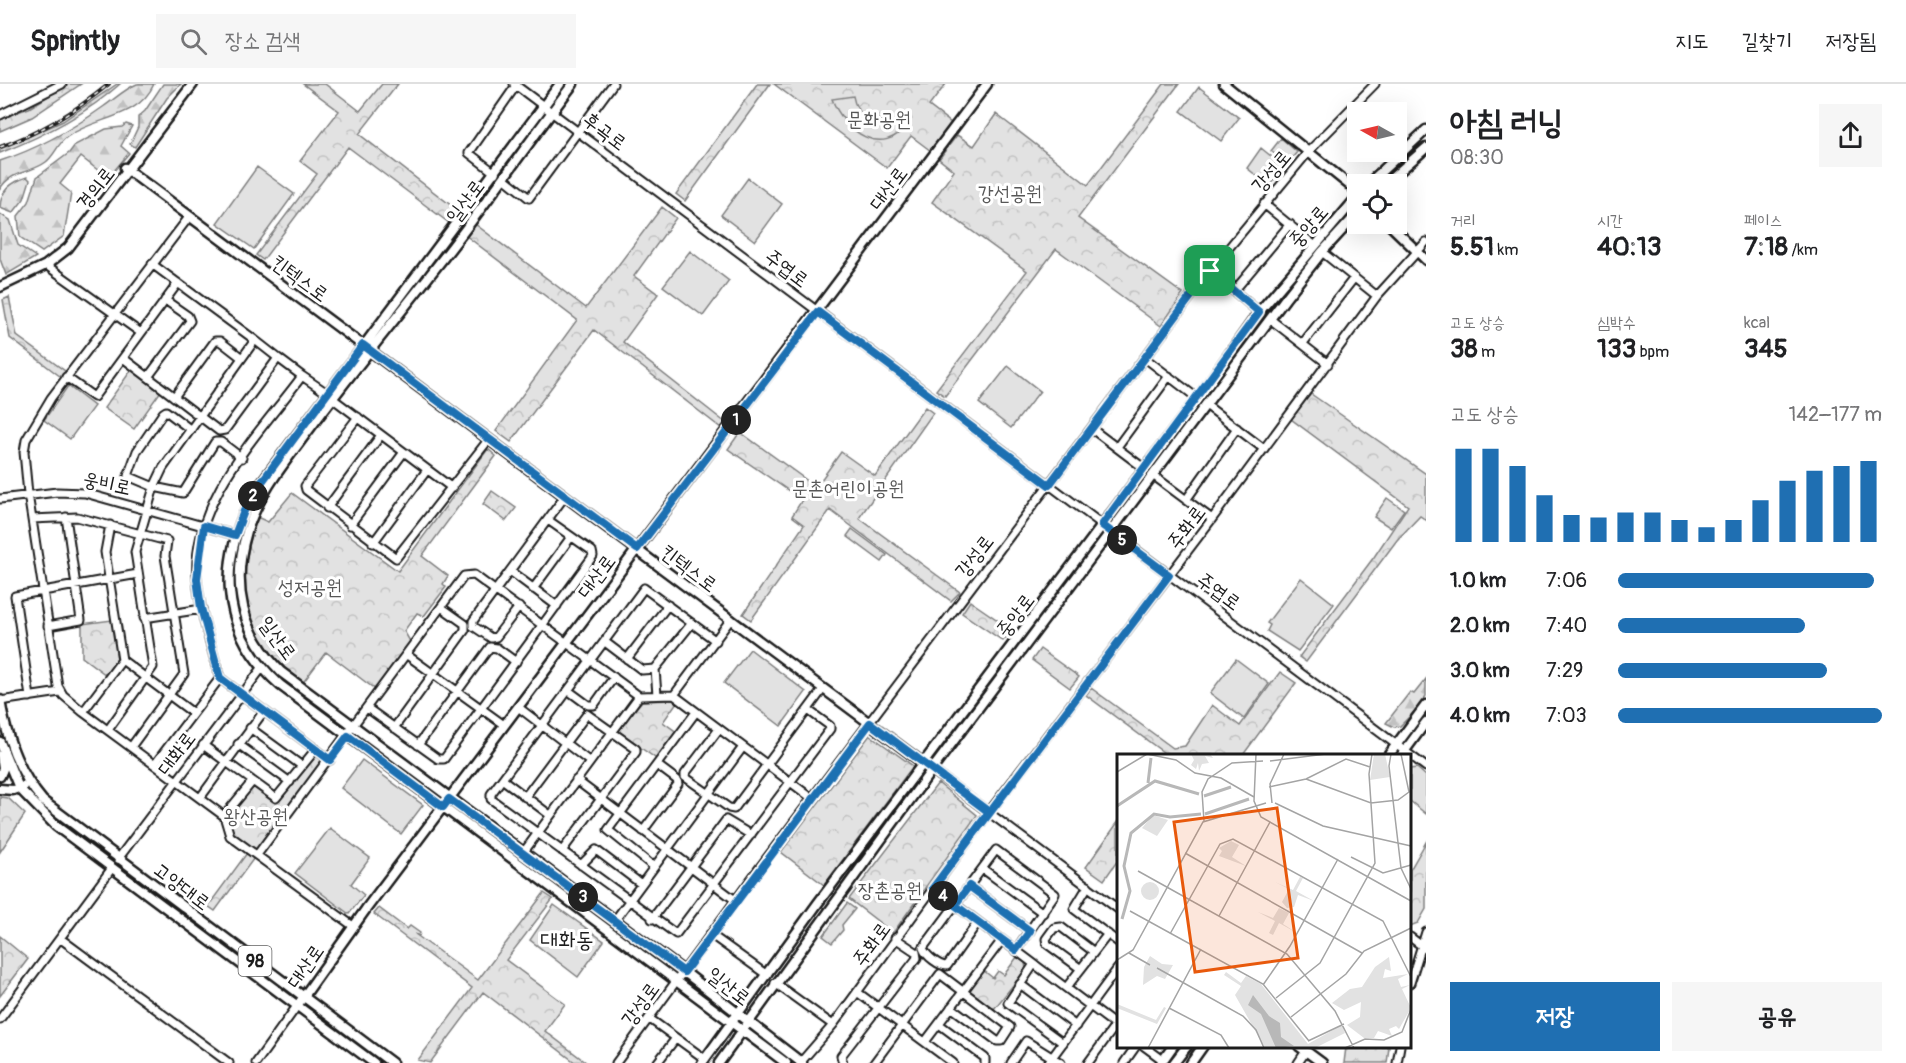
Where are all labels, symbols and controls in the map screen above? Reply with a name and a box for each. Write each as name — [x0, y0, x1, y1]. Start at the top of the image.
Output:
search box — [156, 14, 576, 68]
text: Sprintly — [30, 24, 120, 59]
icon: search — [177, 25, 210, 58]
text: 장소 검색 — [225, 27, 300, 55]
text: 지도 — [1675, 28, 1709, 55]
text: 길찾기 — [1742, 28, 1792, 55]
text: 저장됨 — [1825, 28, 1876, 55]
north arrow — [1347, 102, 1407, 162]
map controls — [1347, 102, 1407, 234]
text: 아침 러닝 — [1450, 102, 1563, 143]
button: share — [1819, 104, 1882, 167]
street label: 후곡로 — [578, 107, 632, 156]
park label: 문화공원 — [847, 107, 911, 132]
street label: 강성로 — [1246, 145, 1296, 198]
text: 08:30 — [1450, 145, 1504, 170]
street label: 대산로 — [864, 161, 913, 215]
street label: 경의로 — [71, 162, 120, 215]
street label: 일산로 — [441, 174, 490, 228]
button: locate — [1347, 174, 1407, 234]
park label: 강선공원 — [978, 181, 1042, 206]
street label: 중앙로 — [1283, 200, 1334, 253]
text: 거리 — [1450, 211, 1476, 231]
text: 시간 — [1597, 211, 1623, 231]
text: 페이스 — [1744, 211, 1783, 231]
text: 5.51 — [1450, 231, 1494, 263]
text: 40:13 — [1597, 231, 1661, 263]
text: 7:18 — [1744, 231, 1788, 263]
text: km — [1494, 240, 1518, 260]
text: /km — [1788, 240, 1818, 260]
street label: 주엽로 — [760, 244, 814, 293]
pin — [1184, 245, 1235, 296]
street label: 킨텍스로 — [266, 249, 333, 307]
icon: arrive — [1193, 254, 1226, 287]
text: 고도 상승 — [1450, 313, 1505, 333]
text: 심박수 — [1597, 313, 1636, 333]
text: kcal — [1744, 313, 1770, 333]
text: 38 — [1450, 333, 1478, 365]
text: 133 — [1597, 333, 1636, 365]
text: 345 — [1744, 333, 1788, 365]
text: m — [1478, 342, 1495, 362]
text: bpm — [1636, 342, 1669, 362]
text: 고도 상승 — [1450, 402, 1519, 427]
text: 142–177 m — [1789, 402, 1882, 427]
pin: 1 — [721, 405, 751, 435]
text: 1 — [733, 410, 739, 430]
street label: 웅비로 — [81, 466, 133, 501]
park label: 문촌어린이공원 — [792, 476, 904, 501]
pin: 2 — [238, 481, 268, 511]
text: 2 — [249, 486, 257, 506]
street label: 주화로 — [1162, 500, 1211, 554]
pin: 5 — [1107, 525, 1137, 555]
street label: 강성로 — [950, 530, 999, 583]
text: 5 — [1118, 530, 1126, 550]
street label: 킨텍스로 — [655, 539, 722, 598]
street label: 대산로 — [572, 549, 621, 603]
street label: 주엽로 — [1192, 567, 1246, 616]
text: 1.0 km — [1450, 568, 1506, 593]
text: 7:06 — [1546, 568, 1587, 593]
park label: 성저공원 — [278, 575, 342, 600]
street label: 중앙로 — [991, 588, 1040, 642]
street label: 일산로 — [253, 611, 302, 665]
text: 2.0 km — [1450, 613, 1510, 638]
text: 7:40 — [1546, 613, 1587, 638]
text: 3.0 km — [1450, 658, 1510, 683]
text: 7:29 — [1546, 658, 1583, 683]
text: 4.0 km — [1450, 703, 1510, 728]
text: 7:03 — [1546, 703, 1587, 728]
street label: 대화로 — [152, 726, 201, 780]
inset map — [1117, 754, 1411, 1048]
park label: 왕산공원 — [224, 804, 288, 829]
street label: 고양대로 — [148, 857, 215, 916]
park label: 장촌공원 — [858, 878, 922, 903]
pin: 4 — [928, 881, 958, 911]
pin: 3 — [568, 882, 598, 912]
text: 4 — [938, 886, 948, 906]
text: 3 — [579, 887, 587, 907]
street label: 주화로 — [847, 917, 896, 971]
district label: 대화동 — [540, 926, 594, 954]
street label: 대산로 — [281, 939, 329, 993]
road number: 98 — [238, 946, 272, 976]
street label: 일산로 — [702, 962, 755, 1011]
street label: 강성로 — [616, 977, 665, 1031]
button: 저장 — [1450, 982, 1660, 1051]
button: 공유 — [1672, 982, 1882, 1051]

